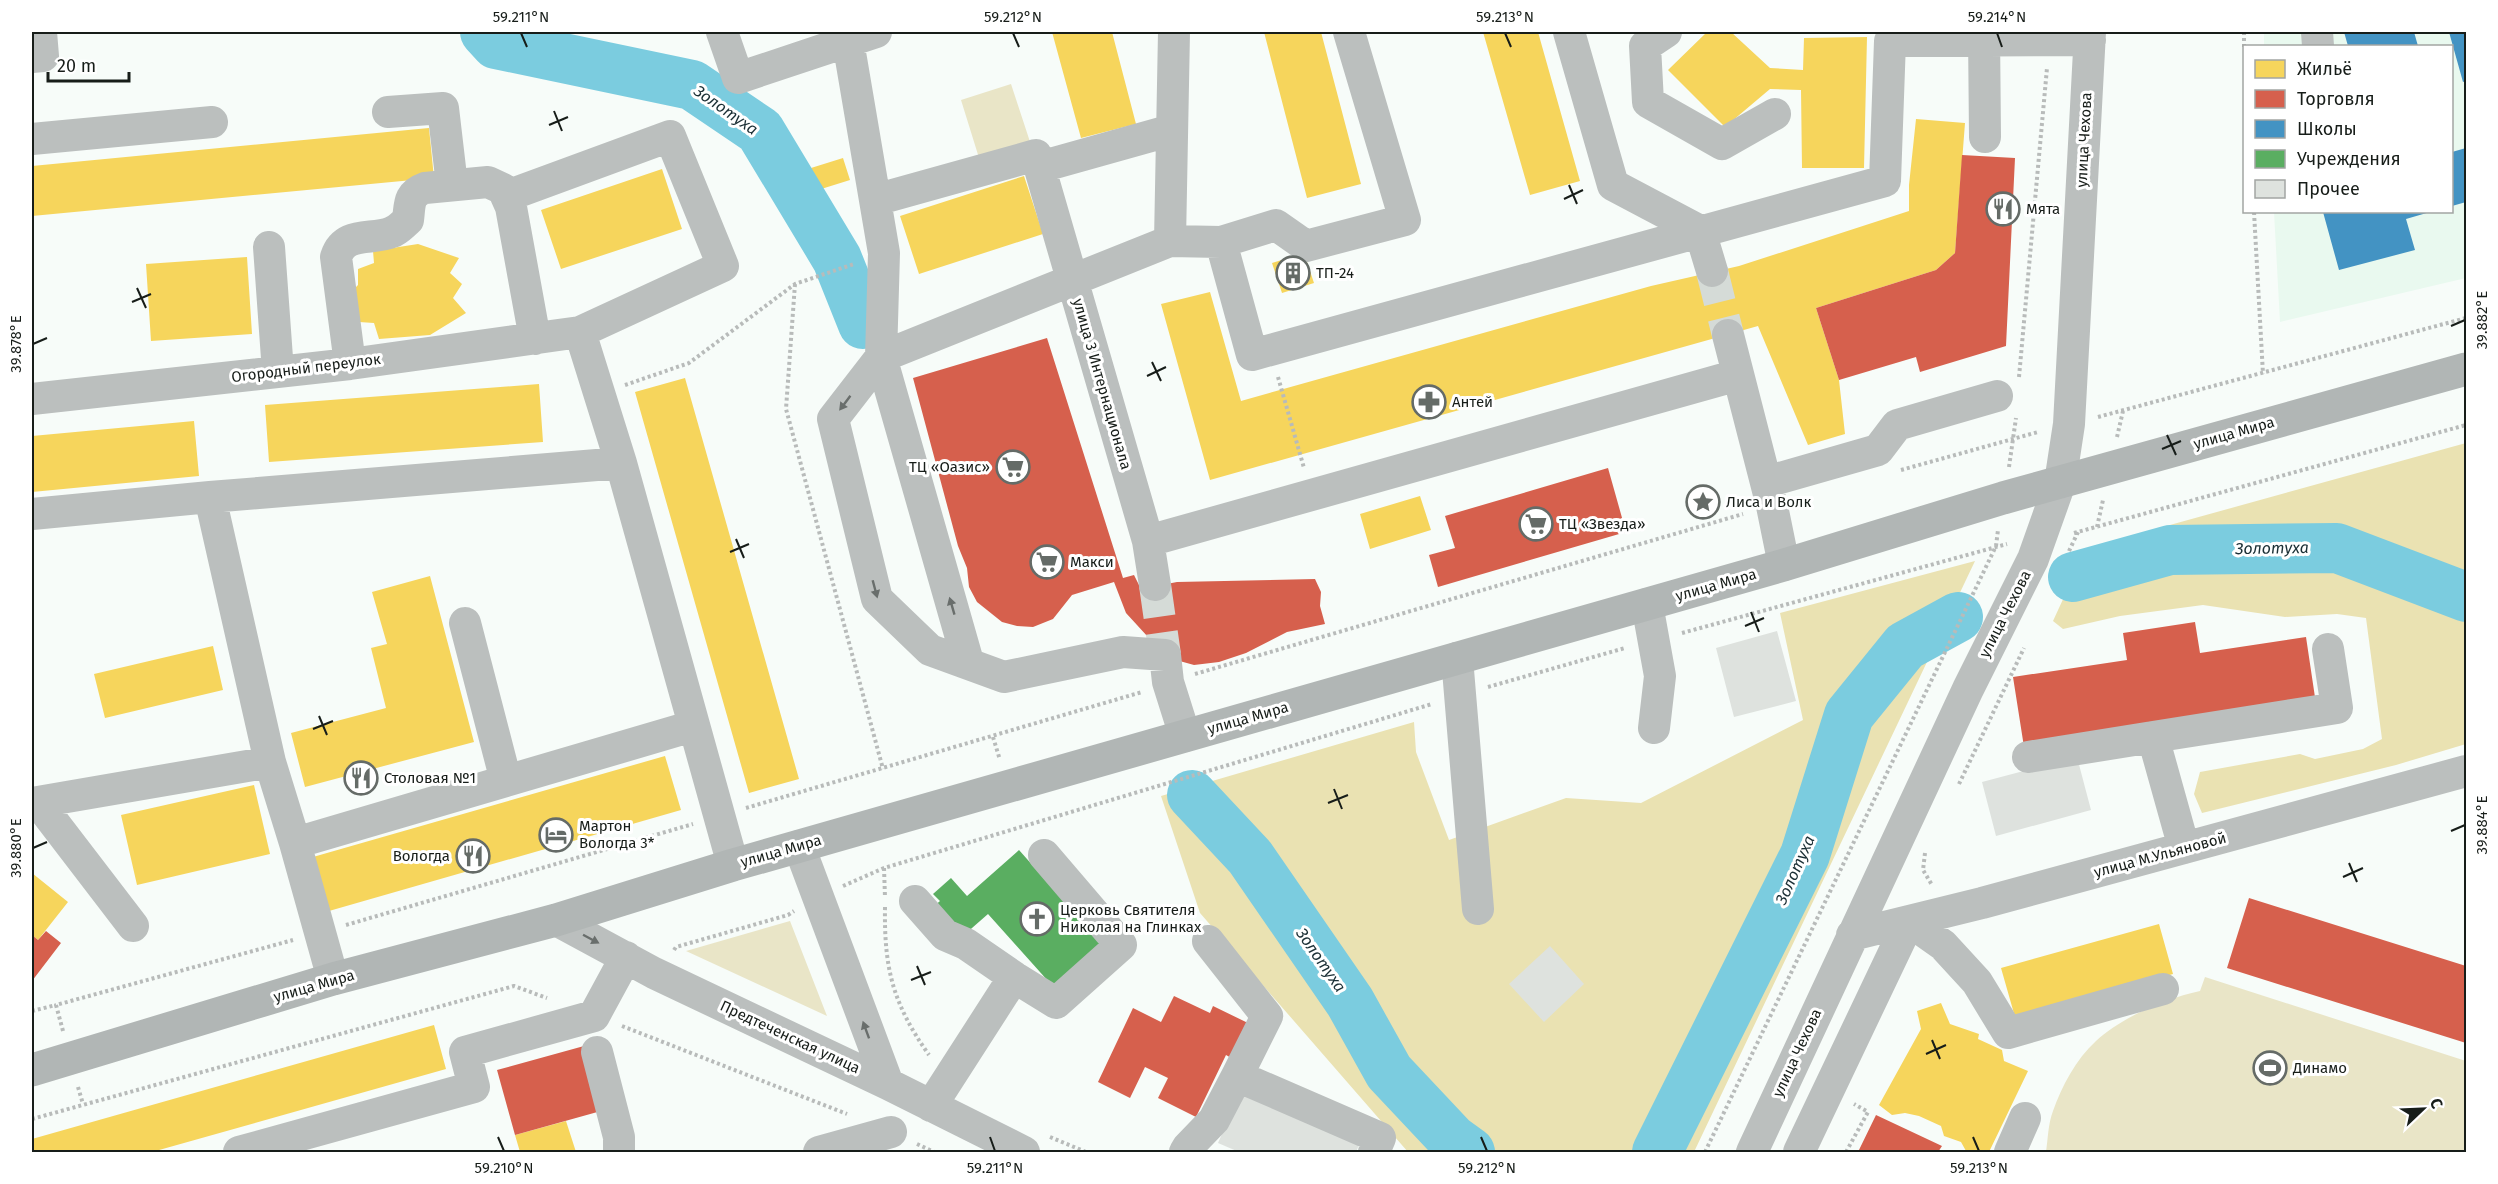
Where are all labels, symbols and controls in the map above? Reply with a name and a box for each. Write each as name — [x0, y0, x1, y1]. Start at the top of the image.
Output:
text: 59.211°N — [493, 8, 549, 26]
text: 59.212°N — [984, 8, 1042, 26]
text: 59.213°N — [1476, 8, 1534, 26]
text: 59.214°N — [1968, 8, 2026, 26]
scale bar — [48, 45, 129, 83]
legend — [2243, 45, 2453, 213]
text: 20 m — [57, 55, 96, 77]
text: Жильё — [2297, 58, 2352, 80]
water label: Золотуха — [690, 81, 762, 139]
text: Торговля — [2297, 88, 2375, 110]
street label: улица Чехова — [2073, 92, 2095, 188]
text: Школы — [2297, 118, 2357, 140]
text: Учреждения — [2297, 148, 2401, 170]
text: Прочее — [2297, 178, 2360, 200]
restaurant icon: Мята — [1985, 191, 2021, 227]
place label: Мята — [2026, 200, 2060, 218]
building icon: ТП-24 — [1275, 255, 1311, 291]
place label: ТП-24 — [1316, 264, 1354, 282]
text: 39.882°E — [2473, 291, 2491, 349]
street label: улица 3 Интернационала — [1069, 296, 1135, 472]
text: 39.878°E — [7, 315, 25, 373]
street label: Огородный переулок — [230, 350, 382, 386]
pharmacy icon: Антей — [1411, 384, 1447, 420]
place label: Антей — [1452, 393, 1493, 411]
one-way arrow — [840, 396, 852, 411]
street label: улица Мира — [2191, 413, 2277, 453]
supermarket icon: ТЦ «Оазис» — [995, 449, 1031, 485]
place label: ТЦ «Оазис» — [909, 458, 990, 476]
place icon: Лиса и Волк — [1685, 484, 1721, 520]
place label: Лиса и Волк — [1726, 493, 1811, 511]
supermarket icon: ТЦ «Звезда» — [1518, 506, 1554, 542]
place label: ТЦ «Звезда» — [1559, 515, 1645, 533]
water label: Золотуха — [2234, 538, 2309, 558]
supermarket icon: Макси — [1029, 544, 1065, 580]
place label: Макси — [1070, 553, 1114, 571]
street label: улица Мира — [1673, 565, 1759, 605]
street label: улица Чехова — [1975, 567, 2035, 661]
one-way arrow — [870, 580, 880, 598]
one-way arrow — [947, 597, 956, 615]
street label: улица Мира — [1205, 698, 1291, 738]
restaurant icon: Столовая №1 — [343, 760, 379, 796]
place label: Столовая №1 — [384, 769, 476, 787]
text: 39.884°E — [2473, 795, 2491, 855]
hotel icon: Мартон Вологда 3* — [538, 817, 574, 853]
place label: Мартон Вологда 3* — [579, 817, 655, 852]
text: 39.880°E — [7, 818, 25, 878]
street label: улица М.Ульяновой — [2092, 829, 2228, 881]
street label: улица Мира — [738, 831, 824, 871]
water label: Золотуха — [1771, 833, 1819, 908]
restaurant icon: Вологда — [455, 838, 491, 874]
place label: Вологда — [393, 847, 450, 865]
church icon: Церковь Святителя Николая на Глинках — [1019, 901, 1055, 937]
place label: Церковь Святителя Николая на Глинках — [1060, 901, 1202, 936]
water label: Золотуха — [1292, 924, 1350, 996]
one-way arrow — [583, 934, 600, 944]
street label: улица Мира — [271, 966, 357, 1006]
street label: Предтеченская улица — [717, 997, 863, 1077]
street label: улица Чехова — [1769, 1006, 1825, 1100]
one-way arrow — [861, 1020, 871, 1038]
sports icon: Динамо — [2252, 1050, 2288, 1086]
place label: Динамо — [2292, 1059, 2347, 1077]
north arrow — [2393, 1079, 2453, 1139]
text: С — [2426, 1095, 2447, 1112]
text: 59.210°N — [475, 1159, 533, 1177]
text: 59.211°N — [967, 1159, 1023, 1177]
text: 59.212°N — [1458, 1159, 1516, 1177]
text: 59.213°N — [1950, 1159, 2008, 1177]

